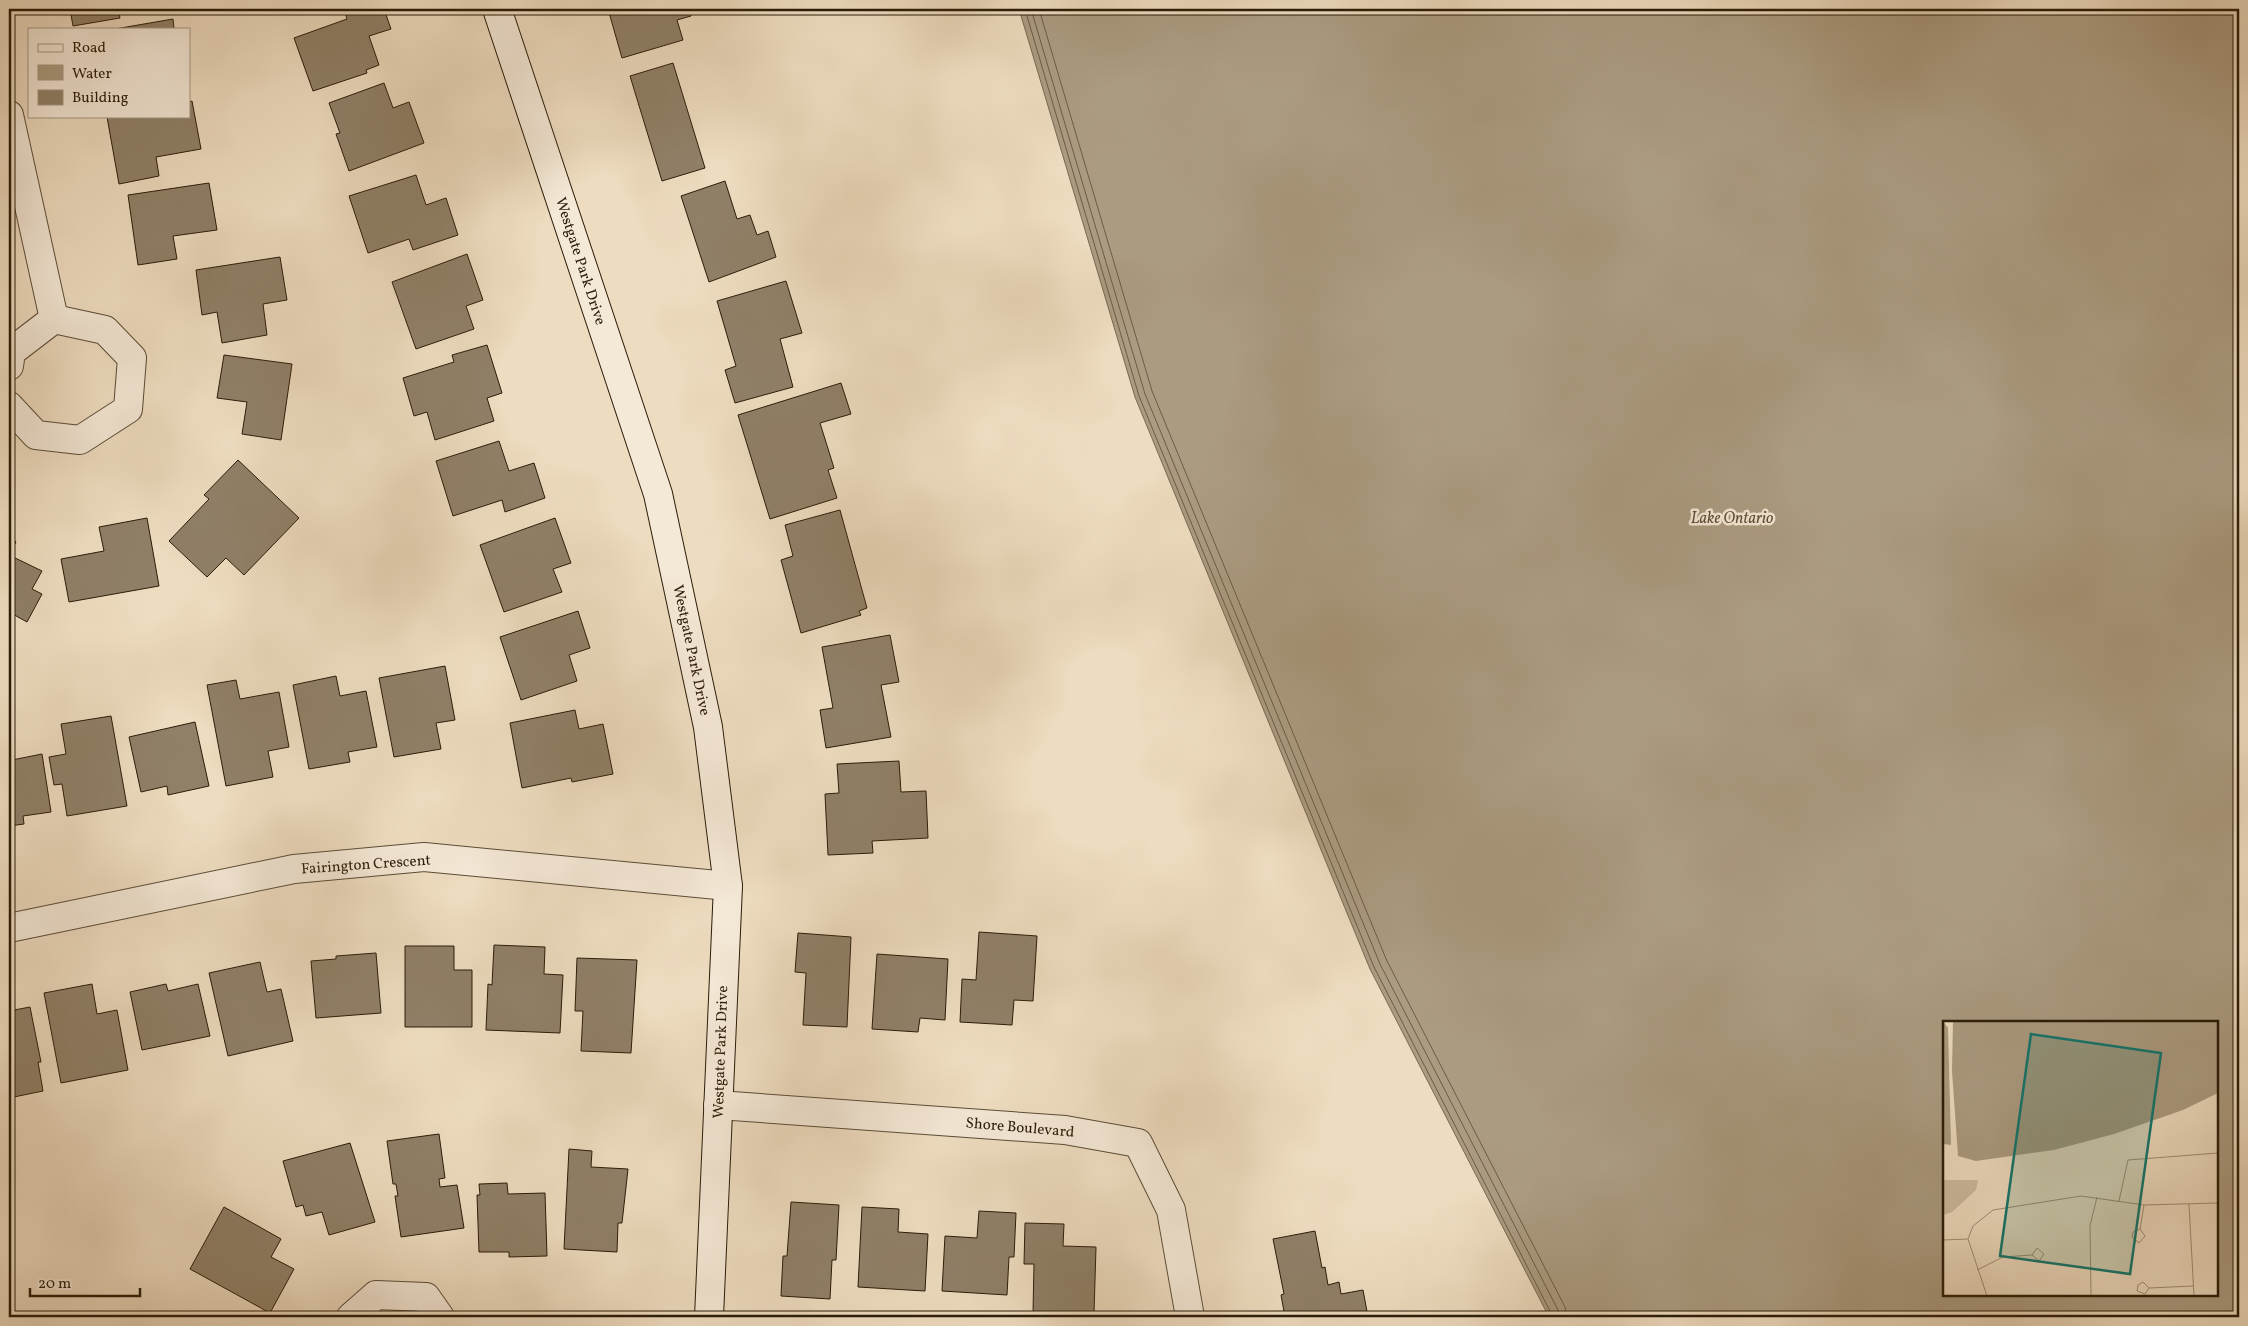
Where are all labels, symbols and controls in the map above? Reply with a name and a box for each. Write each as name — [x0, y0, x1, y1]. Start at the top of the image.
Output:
legend — [28, 28, 190, 118]
text: Road — [72, 38, 106, 59]
text: Water — [72, 64, 112, 85]
text: Building — [72, 88, 129, 109]
street label: Westgate Park Drive — [549, 195, 610, 328]
water label: Lake Ontario — [1691, 508, 1774, 530]
street label: Westgate Park Drive — [666, 583, 715, 718]
street label: Fairington Crescent — [301, 850, 432, 880]
street label: Westgate Park Drive — [709, 985, 734, 1119]
inset map — [1943, 1021, 2218, 1296]
street label: Shore Boulevard — [965, 1113, 1075, 1144]
scale bar — [30, 1266, 140, 1298]
text: 20 m — [38, 1274, 71, 1295]

